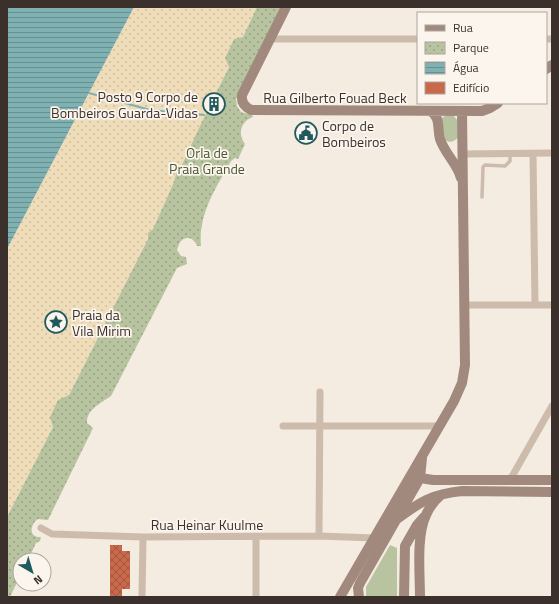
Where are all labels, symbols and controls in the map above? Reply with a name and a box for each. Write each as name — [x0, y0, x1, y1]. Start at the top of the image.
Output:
legend — [417, 12, 547, 104]
text: Rua — [453, 18, 473, 37]
text: Parque — [453, 38, 489, 57]
text: Água — [453, 58, 479, 77]
text: Edifício — [453, 78, 489, 97]
place label: Posto 9 Corpo de Bombeiros Guarda-Vidas — [51, 86, 198, 123]
street label: Rua Gilberto Fouad Beck — [263, 87, 407, 108]
building icon: Posto 9 Corpo de Bombeiros Guarda-Vidas — [201, 91, 227, 117]
place label: Corpo de Bombeiros — [322, 115, 386, 152]
public building icon: Corpo de Bombeiros — [293, 120, 319, 146]
park label: Orla de Praia Grande — [169, 142, 245, 179]
place label: Praia da Vila Mirim — [72, 304, 131, 341]
place icon: Praia da Vila Mirim — [43, 309, 69, 335]
street label: Rua Heinar Kuulme — [151, 514, 263, 535]
north arrow — [12, 552, 52, 592]
text: N — [30, 571, 46, 589]

